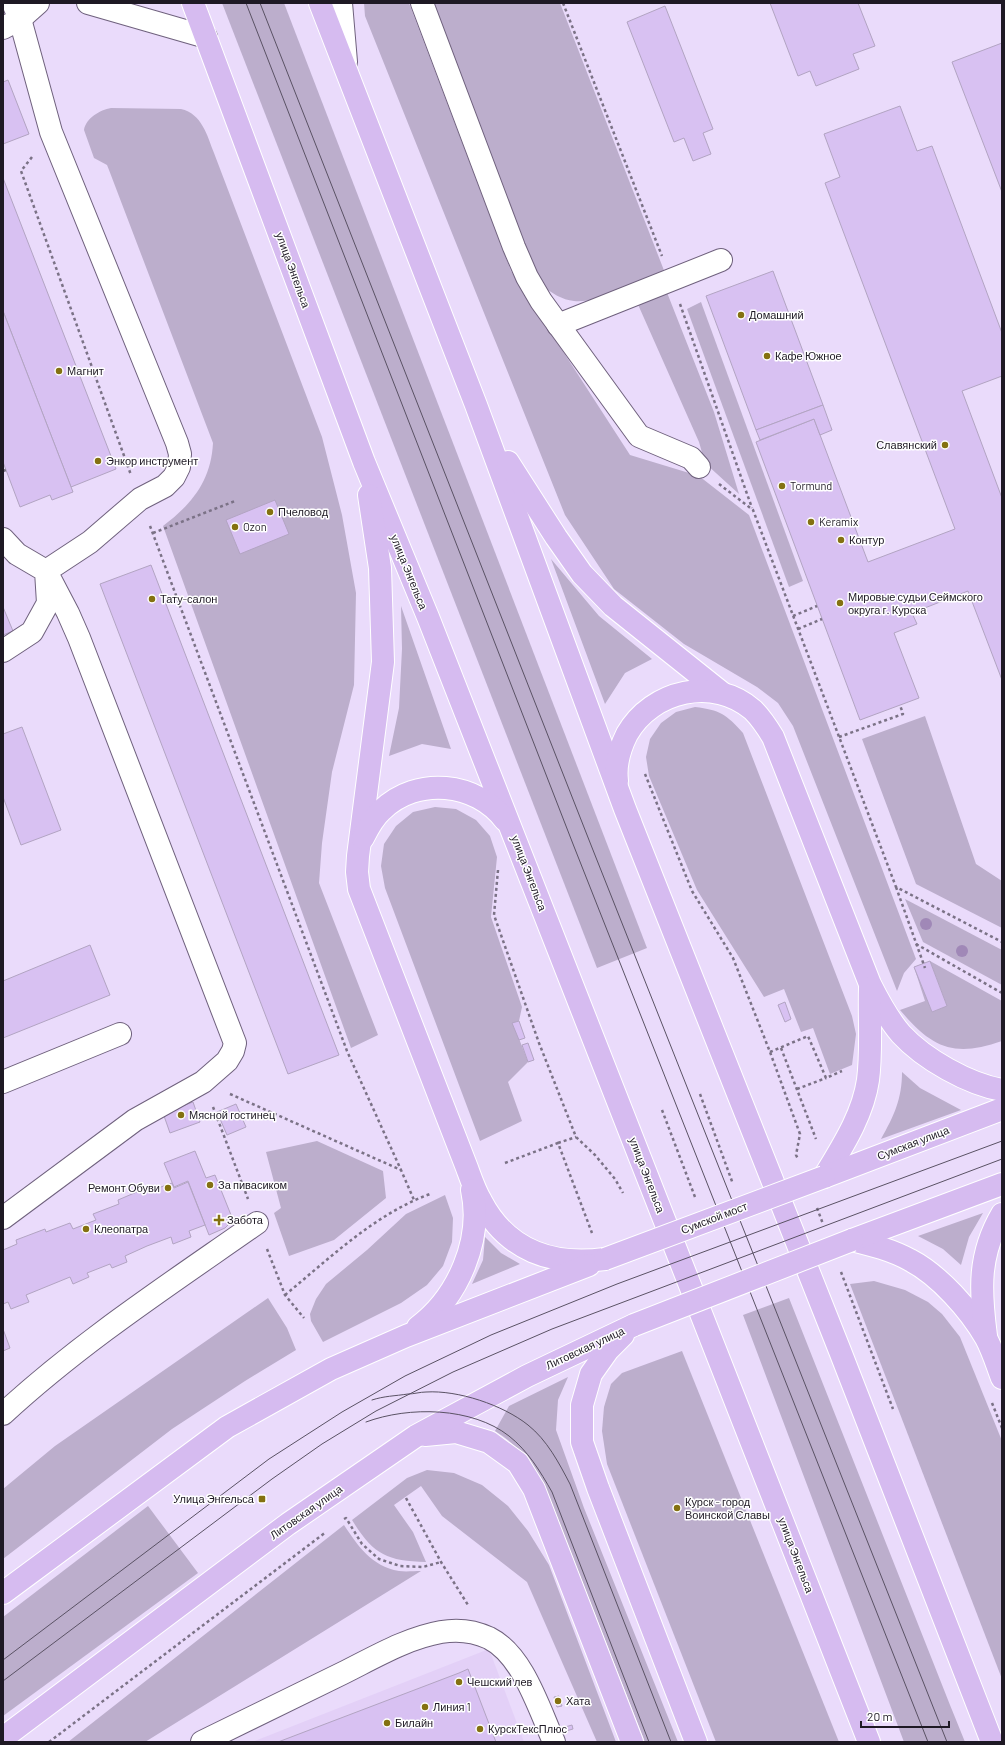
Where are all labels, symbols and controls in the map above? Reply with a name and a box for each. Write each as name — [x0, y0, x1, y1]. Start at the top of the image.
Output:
street label: улица Энгельса — [274, 230, 314, 310]
place label: Домашний — [749, 308, 804, 321]
marker: Домашний — [736, 310, 746, 320]
place label: Кафе Южное — [775, 349, 842, 362]
marker: Кафе Южное — [762, 351, 772, 361]
place label: Магнит — [67, 364, 104, 377]
marker: Магнит — [54, 366, 64, 376]
place label: Славянский — [876, 438, 937, 451]
marker: Славянский — [940, 440, 950, 450]
place label: Энкор инструмент — [106, 454, 198, 467]
marker: Энкор инструмент — [93, 456, 103, 466]
place label: Tormund — [790, 479, 832, 492]
marker: Tormund — [777, 481, 787, 491]
place label: Пчеловод — [278, 505, 329, 518]
marker: Пчеловод — [265, 507, 275, 517]
place label: Keramix — [819, 515, 858, 528]
marker: Keramix — [806, 517, 816, 527]
place label: Ozon — [243, 520, 267, 533]
marker: Ozon — [230, 522, 240, 532]
street label: улица Энгельса — [389, 532, 431, 612]
place label: Контур — [849, 533, 884, 546]
marker: Контур — [836, 535, 846, 545]
place label: Мировые судьи Сеймского округа г. Курска — [848, 590, 983, 616]
place label: Тату-салон — [160, 592, 217, 605]
marker: Тату-салон — [147, 594, 157, 604]
marker: Мировые судьи Сеймского округа г. Курска — [835, 598, 845, 608]
street label: улица Энгельса — [509, 833, 550, 913]
place label: Мясной гостинец — [189, 1108, 276, 1121]
marker: Мясной гостинец — [176, 1110, 186, 1120]
street label: Сумская улица — [875, 1123, 951, 1162]
street label: улица Энгельса — [627, 1135, 668, 1215]
place label: За пивасиком — [218, 1178, 287, 1191]
marker: За пивасиком — [205, 1180, 215, 1190]
place label: Ремонт Обуви — [88, 1181, 160, 1194]
marker: Ремонт Обуви — [163, 1183, 173, 1193]
street label: Сумской мост — [679, 1199, 749, 1236]
place label: Забота — [227, 1213, 264, 1226]
marker: Забота — [214, 1215, 224, 1225]
place label: Клеопатра — [94, 1222, 149, 1235]
marker: Клеопатра — [81, 1224, 91, 1234]
street label: Литовская улица — [543, 1323, 627, 1371]
street label: Литовская улица — [267, 1481, 345, 1541]
place label: Улица Энгельса — [173, 1492, 255, 1505]
marker: Улица Энгельса — [257, 1494, 267, 1504]
place label: Курск - город Воинской Славы — [685, 1495, 770, 1521]
marker: Курск - город Воинской Славы — [672, 1503, 682, 1513]
street label: улица Энгельса — [776, 1515, 817, 1595]
place label: Чешский лев — [467, 1675, 533, 1688]
marker: Чешский лев — [454, 1677, 464, 1687]
place label: Хата — [566, 1694, 591, 1707]
marker: Хата — [553, 1696, 563, 1706]
place label: Линия 1 — [433, 1700, 471, 1713]
marker: Линия 1 — [420, 1702, 430, 1712]
scale bar — [861, 1703, 949, 1729]
text: 20 m — [867, 1709, 893, 1723]
place label: Билайн — [395, 1716, 433, 1729]
marker: Билайн — [382, 1718, 392, 1728]
place label: КурскТексПлюс — [488, 1722, 567, 1735]
marker: КурскТексПлюс — [475, 1724, 485, 1734]

